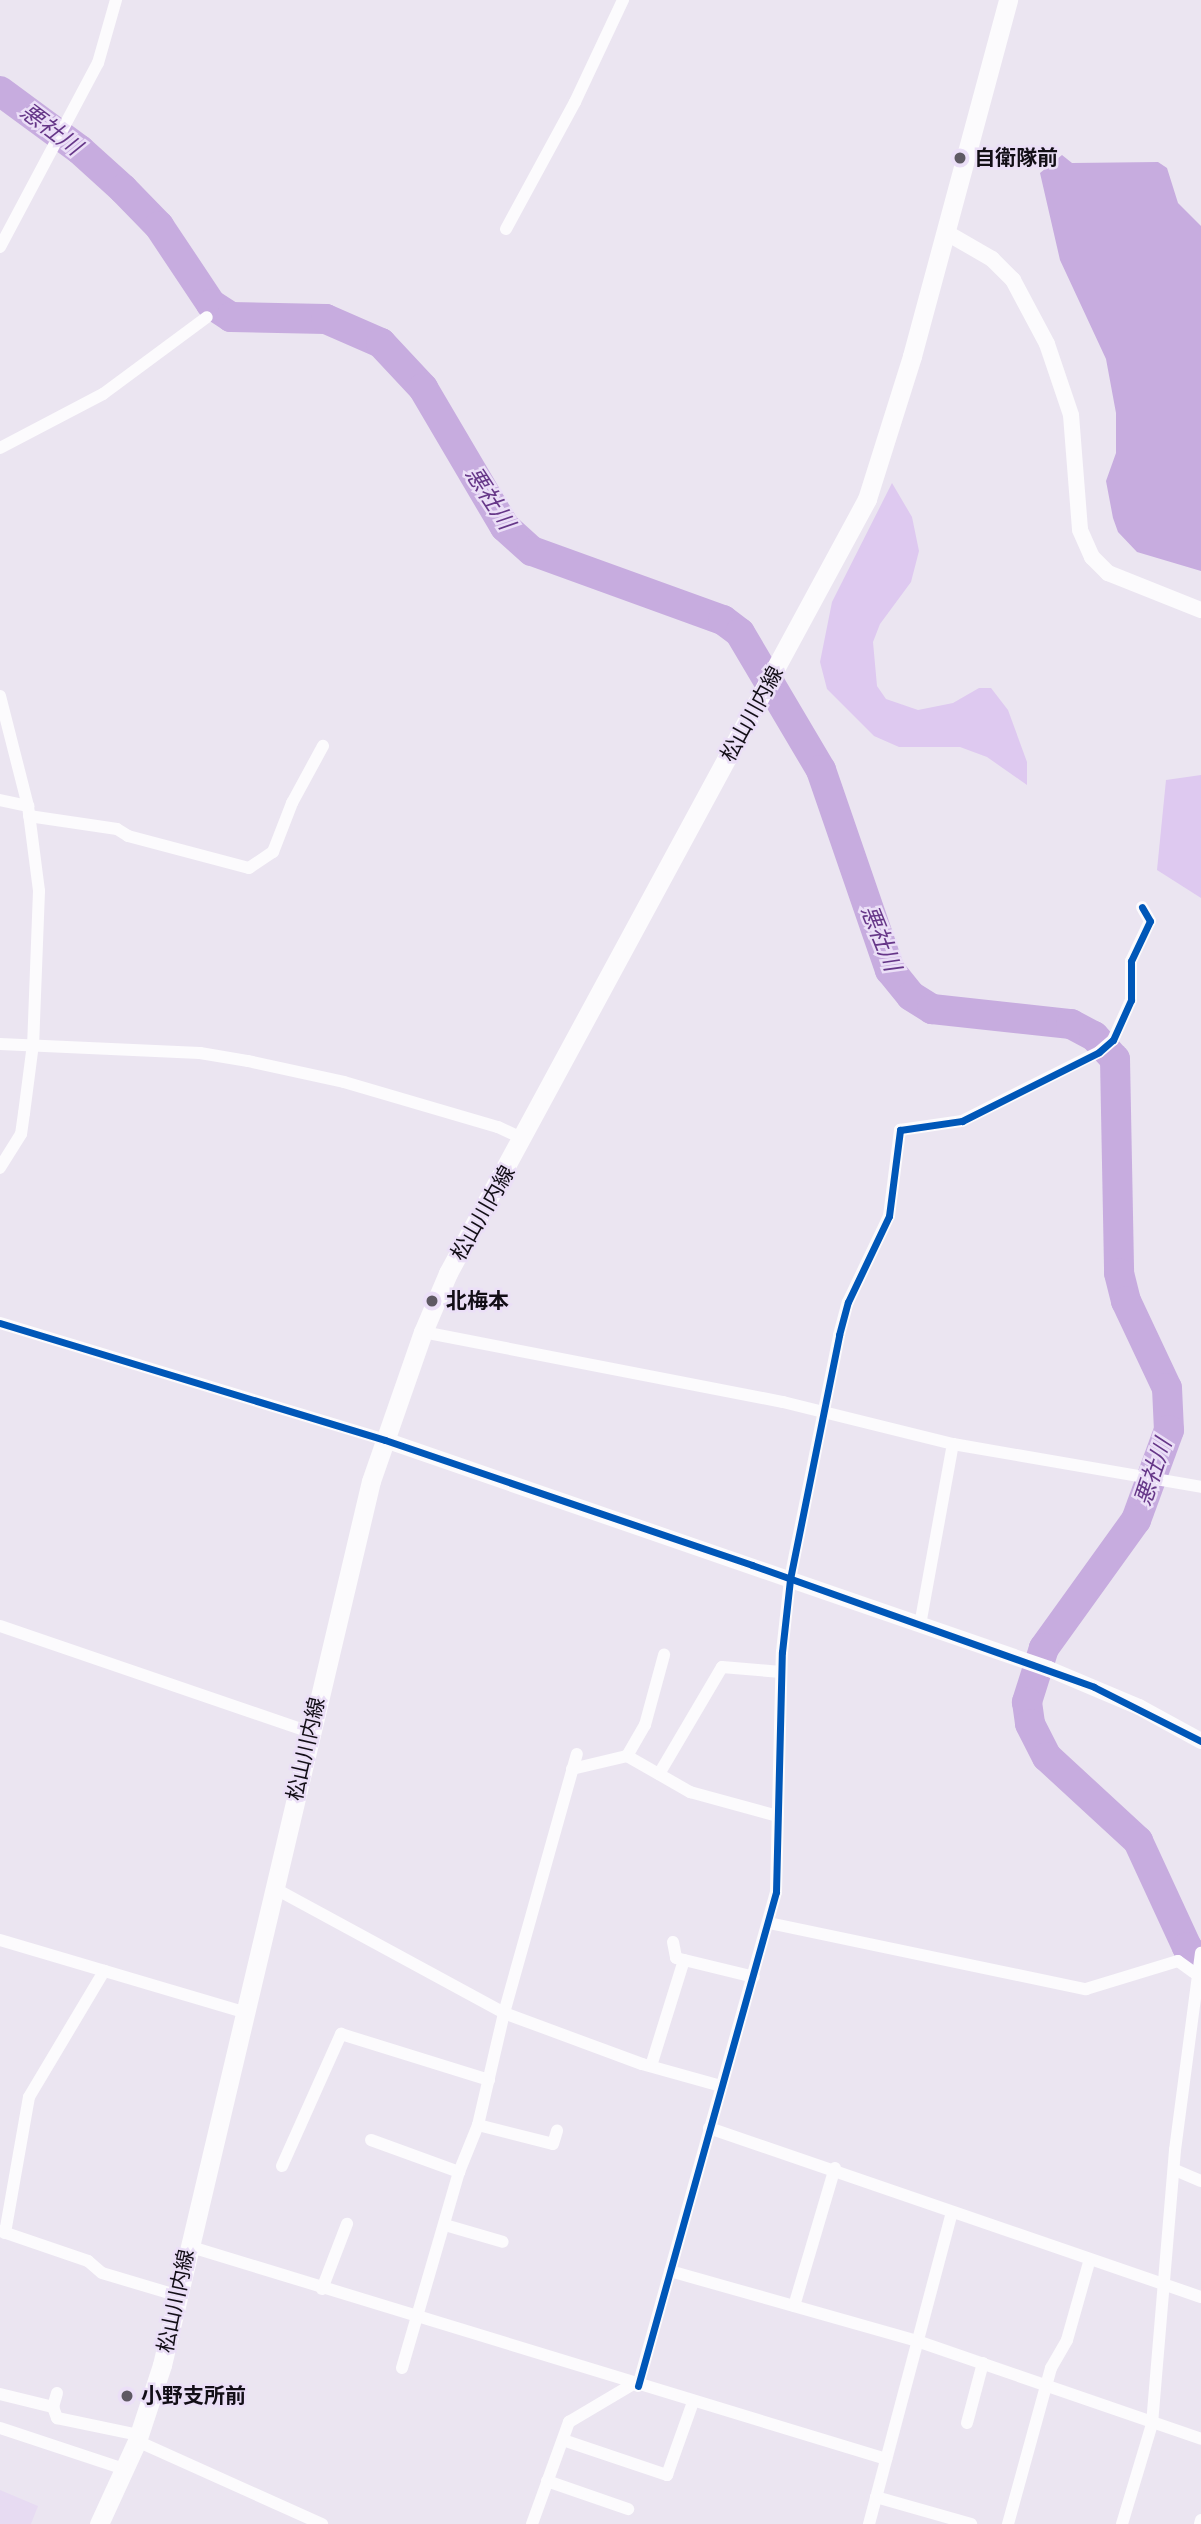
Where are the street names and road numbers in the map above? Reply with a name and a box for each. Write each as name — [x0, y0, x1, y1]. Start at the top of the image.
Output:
street label: 松山川内線 — [716, 662, 788, 766]
street label: 松山川内線 — [446, 1161, 520, 1265]
street label: 松山川内線 — [282, 1695, 330, 1803]
street label: 松山川内線 — [153, 2247, 199, 2355]

